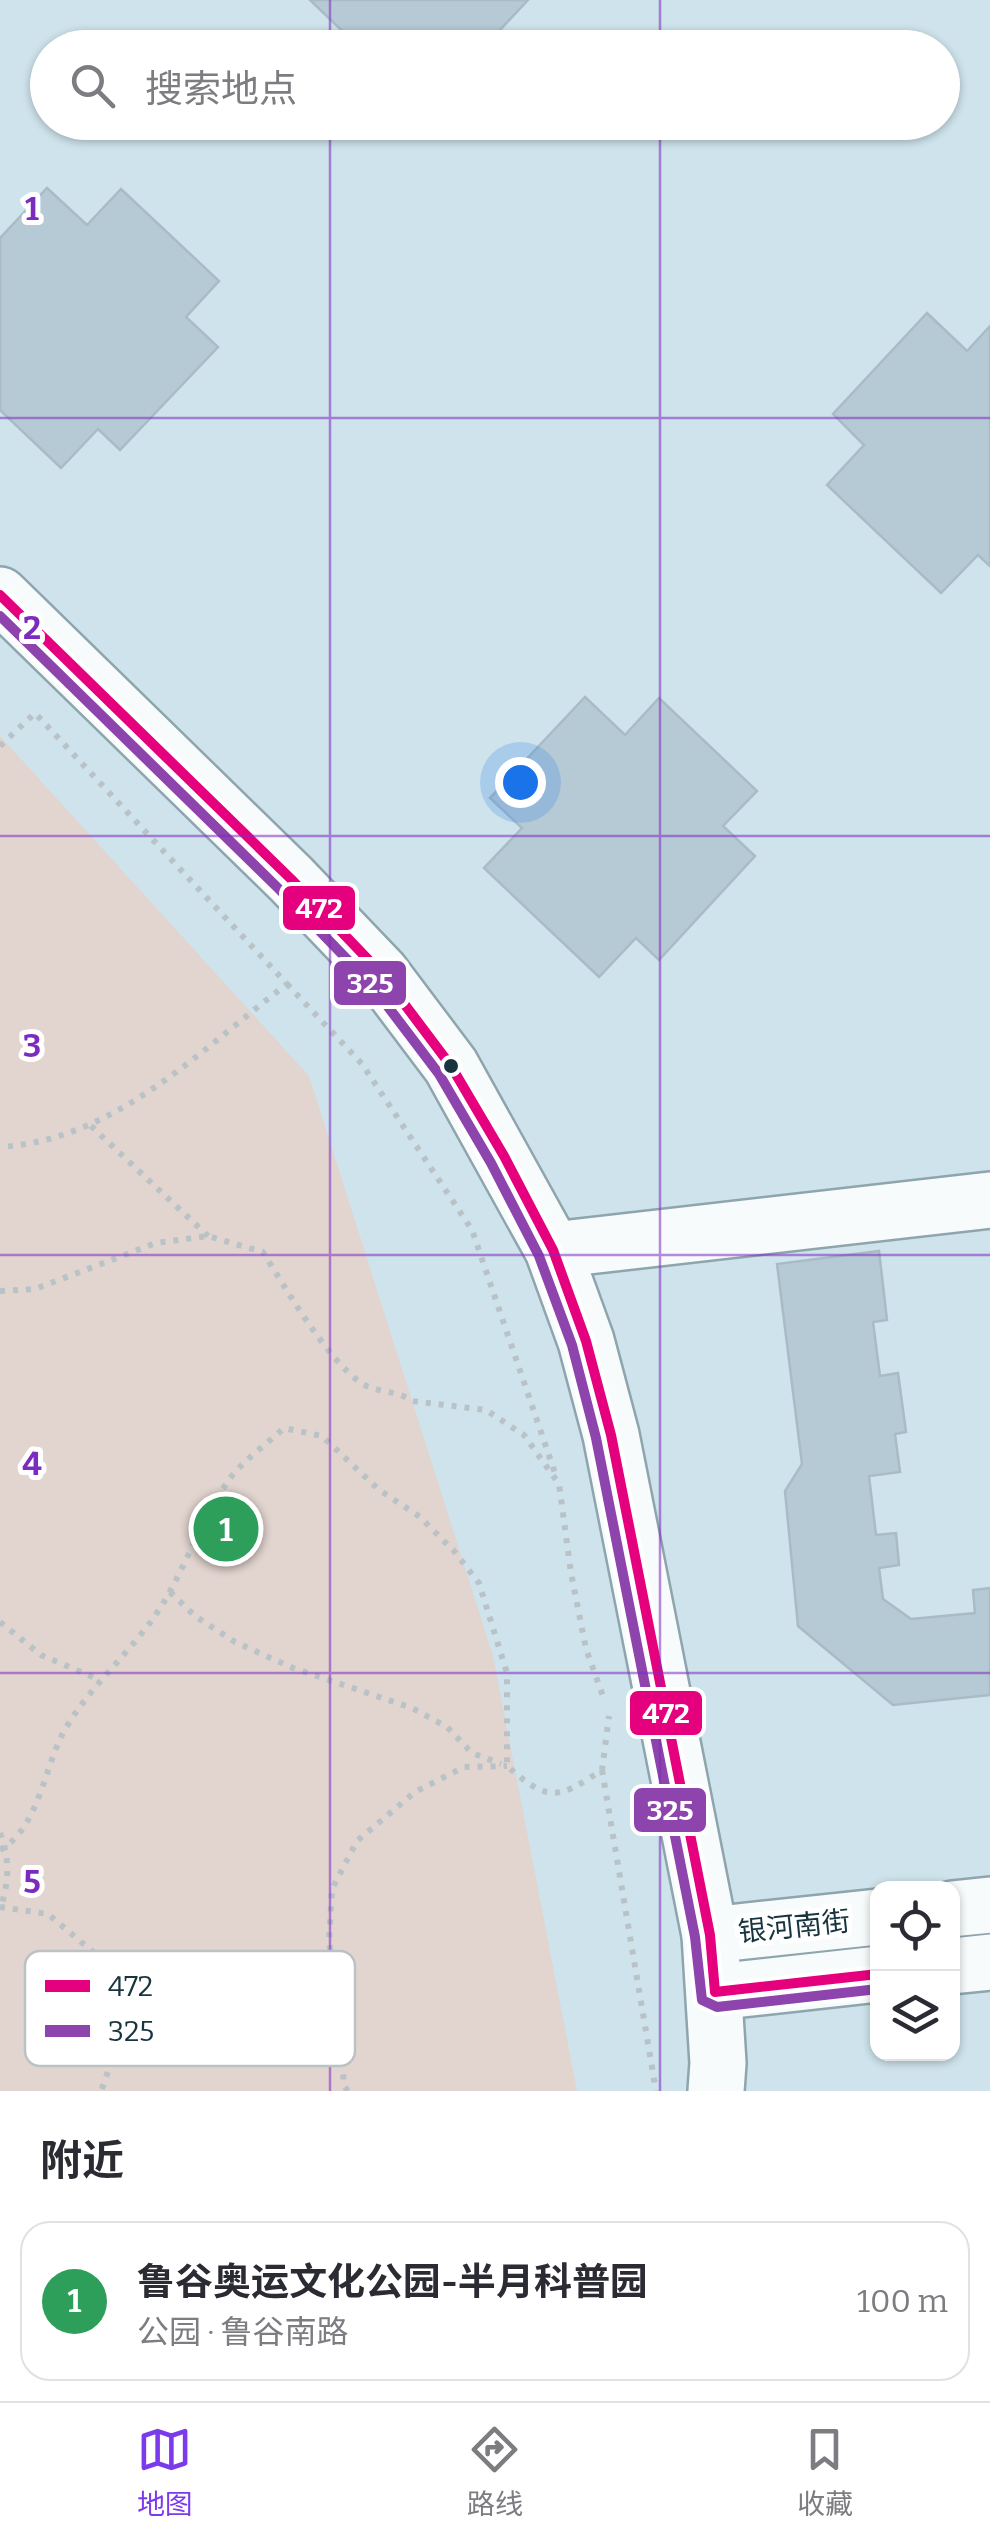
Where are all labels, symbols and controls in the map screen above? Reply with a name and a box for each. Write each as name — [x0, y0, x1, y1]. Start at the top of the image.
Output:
search box — [30, 30, 960, 140]
icon: search — [65, 58, 120, 113]
text: 搜索地点 — [145, 66, 297, 112]
text: 1 — [25, 190, 39, 228]
text: 2 — [23, 609, 41, 647]
your location — [495, 757, 546, 808]
line badge: 472 — [281, 884, 357, 932]
text: 472 — [295, 892, 343, 925]
line badge: 325 — [332, 959, 408, 1007]
text: 325 — [346, 967, 394, 1000]
text: 3 — [23, 1027, 41, 1065]
unlabelled marker — [441, 1056, 461, 1076]
text: 4 — [22, 1445, 42, 1483]
pin: 1 — [194, 1492, 258, 1566]
line badge: 472 — [628, 1689, 704, 1737]
text: 472 — [642, 1697, 690, 1730]
line badge: 325 — [632, 1786, 708, 1834]
text: 325 — [646, 1794, 694, 1827]
text: 5 — [23, 1863, 41, 1901]
map controls — [870, 1881, 960, 2061]
button: locate — [870, 1881, 960, 1971]
street label: 银河南街 — [737, 1904, 851, 1949]
legend — [25, 1951, 355, 2066]
text: 472 — [108, 1970, 153, 2003]
button: layers — [870, 1971, 960, 2061]
text: 325 — [108, 2015, 154, 2048]
text: 附近 — [40, 2136, 124, 2186]
text: 鲁谷奥运文化公园-半月科普园 — [137, 2259, 648, 2305]
text: 1 — [68, 2282, 81, 2320]
text: 100 m — [857, 2282, 948, 2320]
text: 公园 · 鲁谷南路 — [137, 2313, 349, 2351]
tab: 地图 — [137, 2422, 193, 2522]
tab: 路线 — [467, 2422, 523, 2522]
tab: 收藏 — [797, 2422, 853, 2522]

